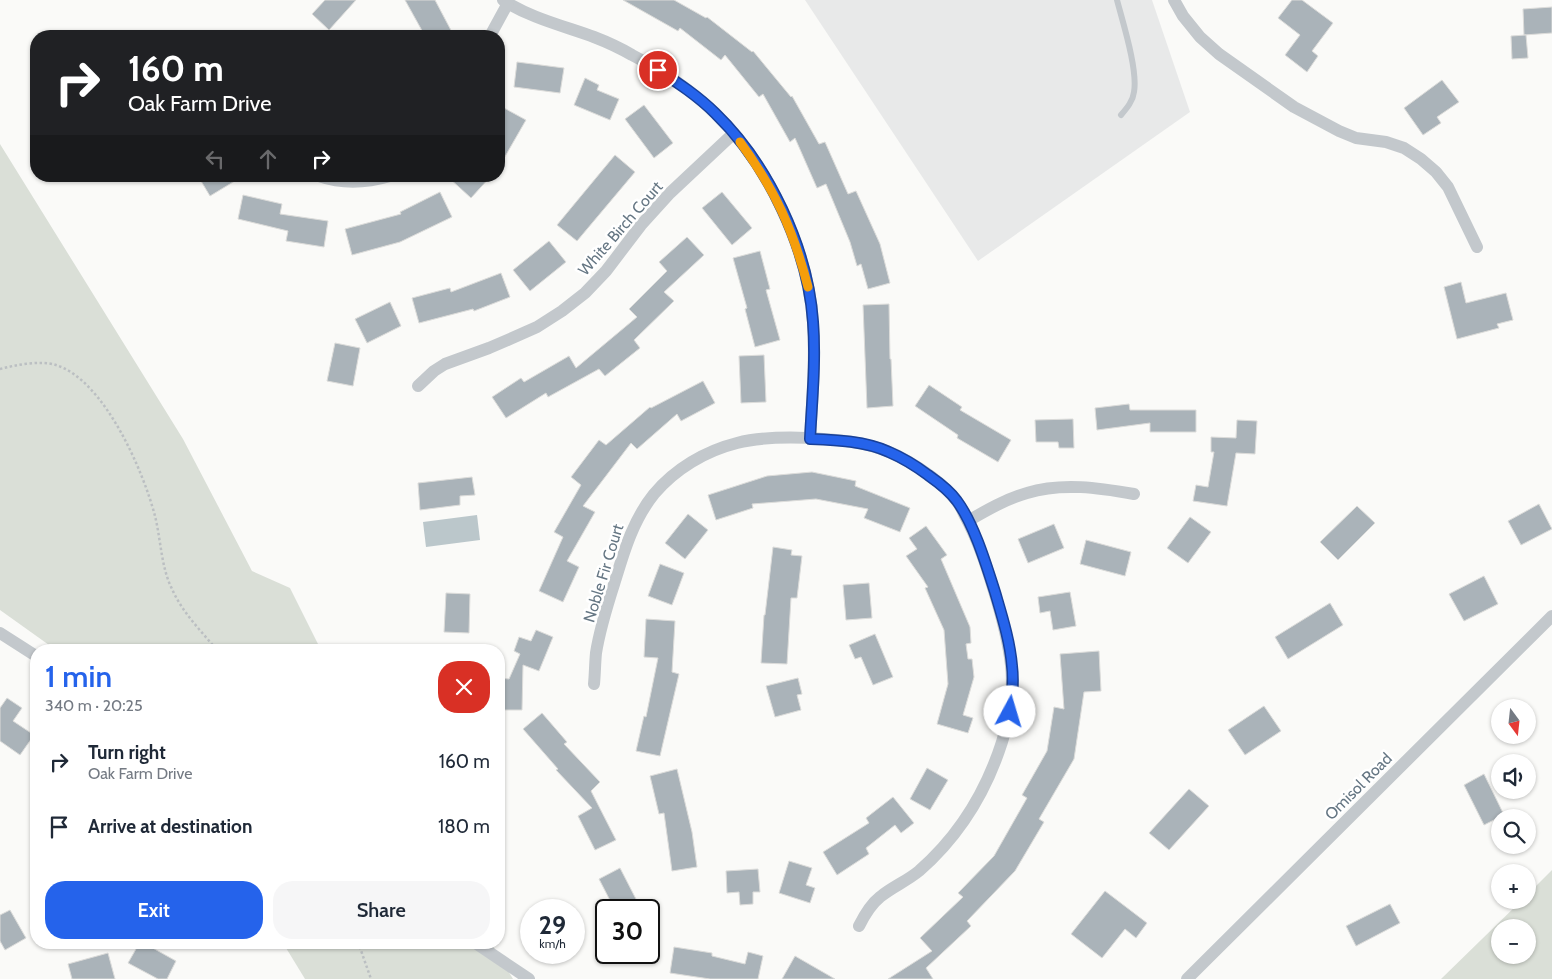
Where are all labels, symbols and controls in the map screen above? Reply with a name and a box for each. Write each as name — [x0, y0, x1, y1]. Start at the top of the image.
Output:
text: 160 m — [128, 47, 224, 90]
pin — [637, 49, 679, 91]
icon: right — [45, 50, 110, 115]
icon: arrive — [644, 56, 672, 84]
text: Oak Farm Drive — [128, 90, 271, 117]
icon: left — [201, 145, 229, 173]
icon: ahead — [254, 145, 282, 173]
icon: right — [307, 145, 335, 173]
street label: White Birch Court — [574, 177, 667, 279]
street label: Noble Fir Court — [580, 521, 628, 625]
text: 1 min — [45, 658, 112, 695]
button: close — [438, 661, 490, 713]
position arrow — [983, 685, 1035, 737]
text: 340 m · 20:25 — [45, 696, 143, 715]
north arrow — [1491, 699, 1536, 744]
map controls — [1491, 699, 1536, 964]
text: Turn right — [88, 741, 166, 764]
icon: right — [45, 748, 73, 776]
street label: Omisol Road — [1321, 749, 1396, 824]
text: 160 m — [439, 750, 490, 773]
button: sound — [1491, 754, 1536, 799]
text: Oak Farm Drive — [88, 764, 192, 783]
button: search — [1491, 809, 1536, 854]
icon: arrive — [45, 813, 73, 841]
text: Arrive at destination — [88, 815, 252, 838]
text: 180 m — [438, 815, 490, 838]
button: + — [1491, 864, 1536, 909]
button: Exit — [45, 881, 263, 939]
button: Share — [273, 881, 490, 939]
speed limit sign: 30 — [595, 899, 660, 964]
text: 29 — [539, 910, 566, 940]
button: − — [1491, 919, 1536, 964]
text: km/h — [539, 936, 566, 951]

